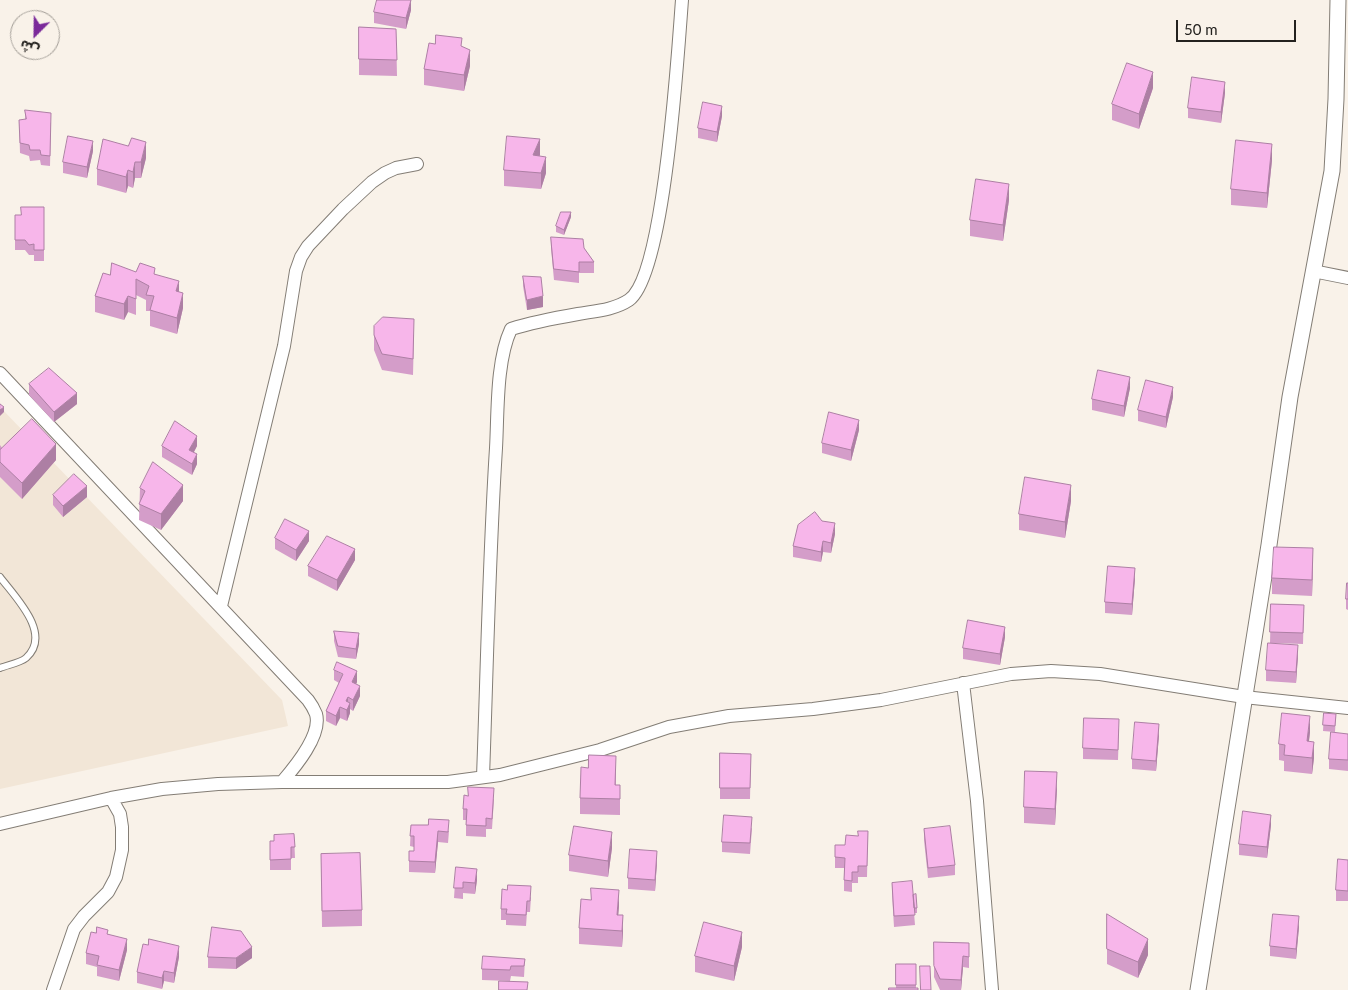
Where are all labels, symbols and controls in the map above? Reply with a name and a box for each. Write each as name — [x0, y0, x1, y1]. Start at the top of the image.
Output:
north arrow — [10, 10, 60, 60]
scale bar — [1178, 10, 1298, 42]
text: 50 m — [1184, 20, 1218, 38]
text: ش — [17, 37, 41, 60]

